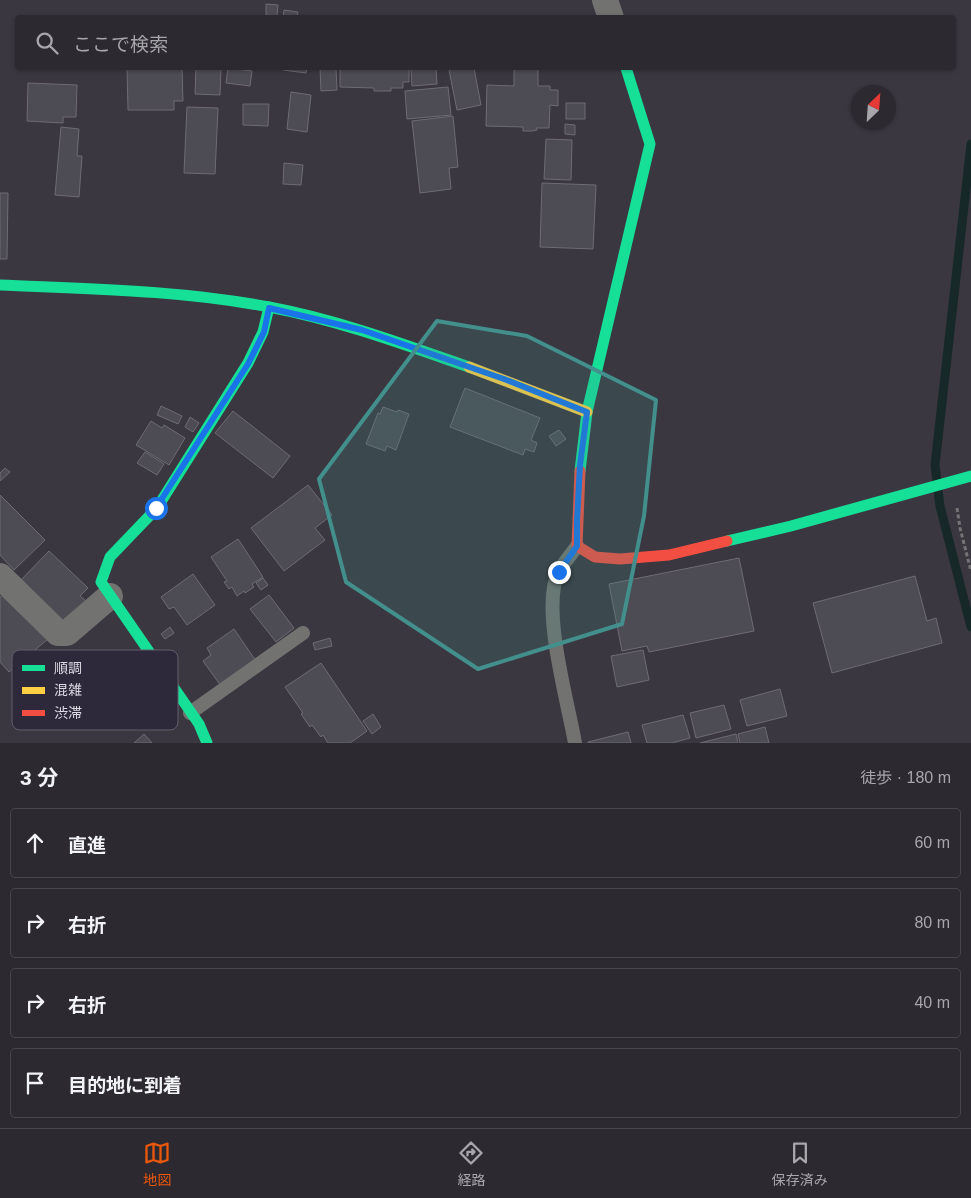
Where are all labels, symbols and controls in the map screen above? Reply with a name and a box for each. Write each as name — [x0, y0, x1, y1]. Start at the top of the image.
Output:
search box — [15, 15, 956, 70]
icon: search — [33, 29, 61, 57]
text: ここで検索 — [73, 34, 168, 55]
north arrow — [851, 85, 896, 130]
route start — [145, 497, 168, 520]
route end — [548, 561, 571, 584]
legend — [12, 650, 178, 730]
text: 順調 — [54, 660, 82, 676]
text: 混雑 — [54, 682, 82, 698]
text: 渋滞 — [54, 705, 82, 721]
text: 3 分 — [20, 766, 59, 789]
text: 徒歩 · 180 m — [860, 769, 951, 786]
icon: ahead — [21, 829, 49, 857]
text: 60 m — [914, 834, 950, 851]
text: 直進 — [68, 835, 106, 856]
icon: right — [21, 909, 49, 937]
text: 80 m — [914, 914, 950, 931]
text: 右折 — [68, 915, 106, 936]
icon: right — [21, 989, 49, 1017]
text: 40 m — [914, 994, 950, 1011]
text: 右折 — [68, 995, 106, 1016]
icon: arrive — [21, 1069, 49, 1097]
text: 目的地に到着 — [68, 1075, 182, 1096]
tab: 地図 — [143, 1139, 171, 1189]
tab: 経路 — [457, 1139, 485, 1189]
tab: 保存済み — [772, 1139, 828, 1189]

